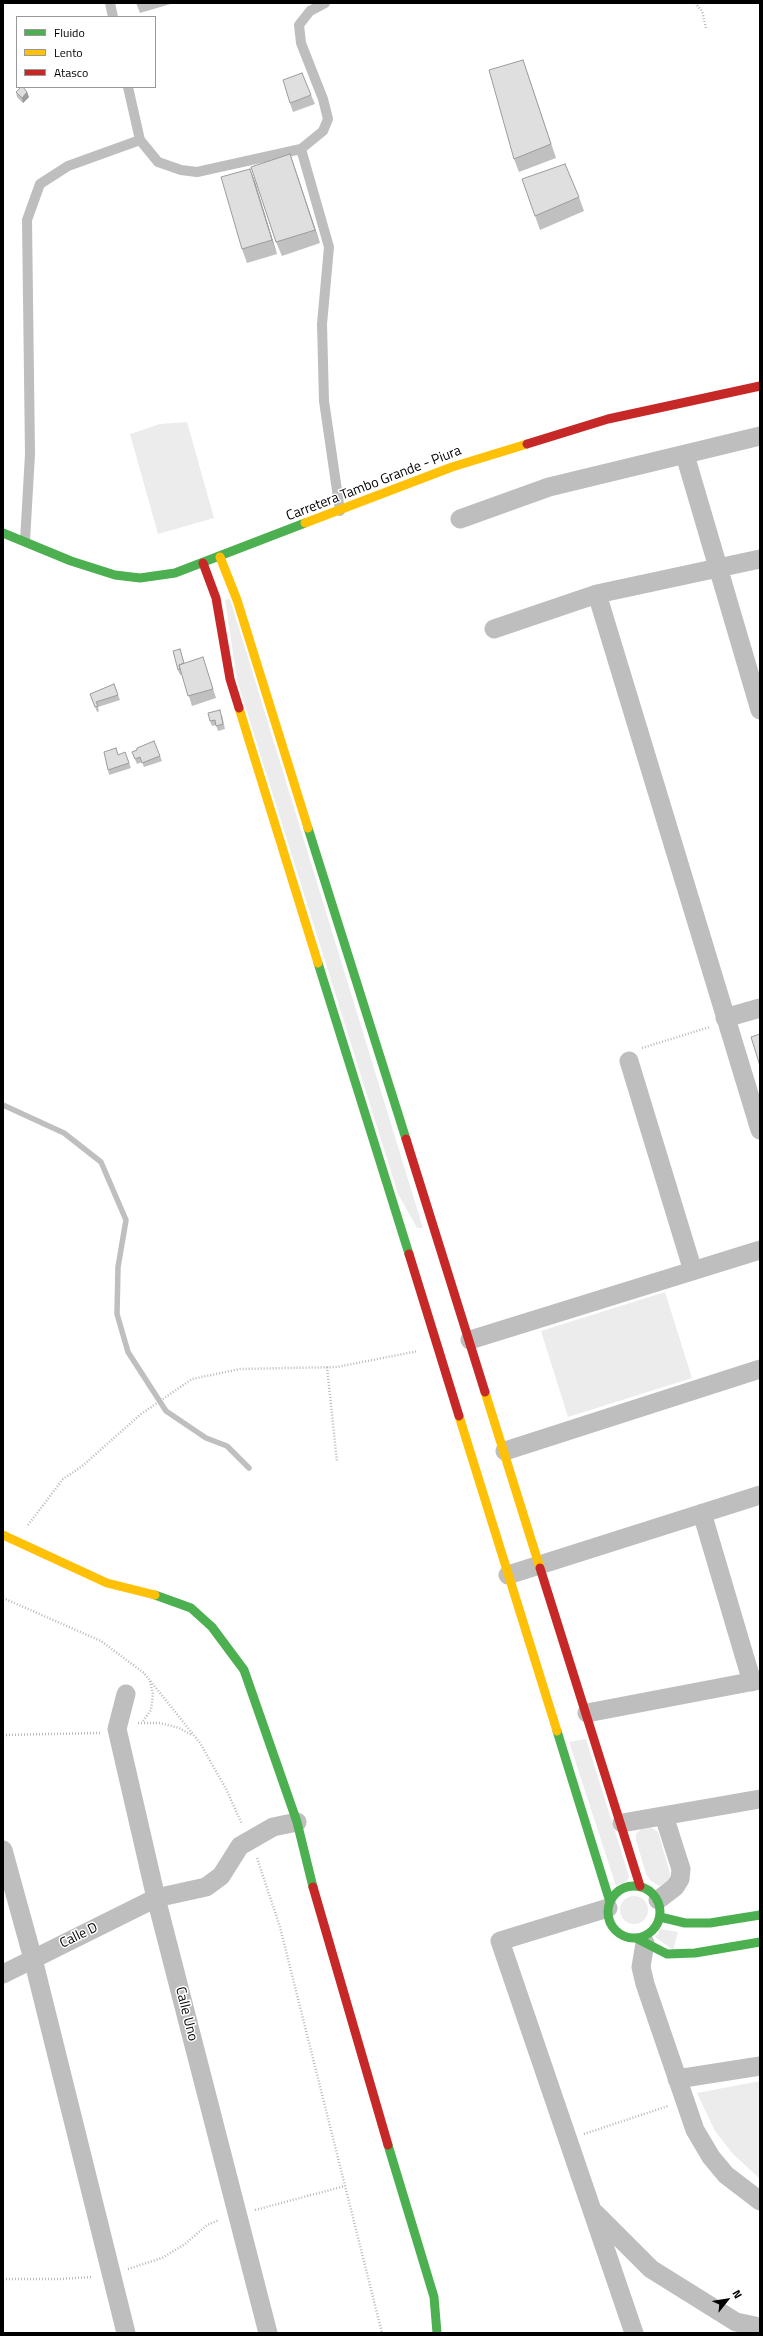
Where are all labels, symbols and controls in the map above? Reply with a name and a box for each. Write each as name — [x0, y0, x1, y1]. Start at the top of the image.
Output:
legend — [16, 16, 156, 88]
text: Fluido — [54, 23, 85, 42]
text: Lento — [54, 43, 83, 62]
text: Atasco — [54, 63, 88, 82]
street label: Carretera Tambo Grande - Piura — [284, 443, 464, 525]
street label: Calle D — [57, 1920, 101, 1952]
street label: Calle Uno — [171, 1985, 201, 2043]
north arrow — [707, 2280, 747, 2320]
text: N — [729, 2287, 746, 2301]

